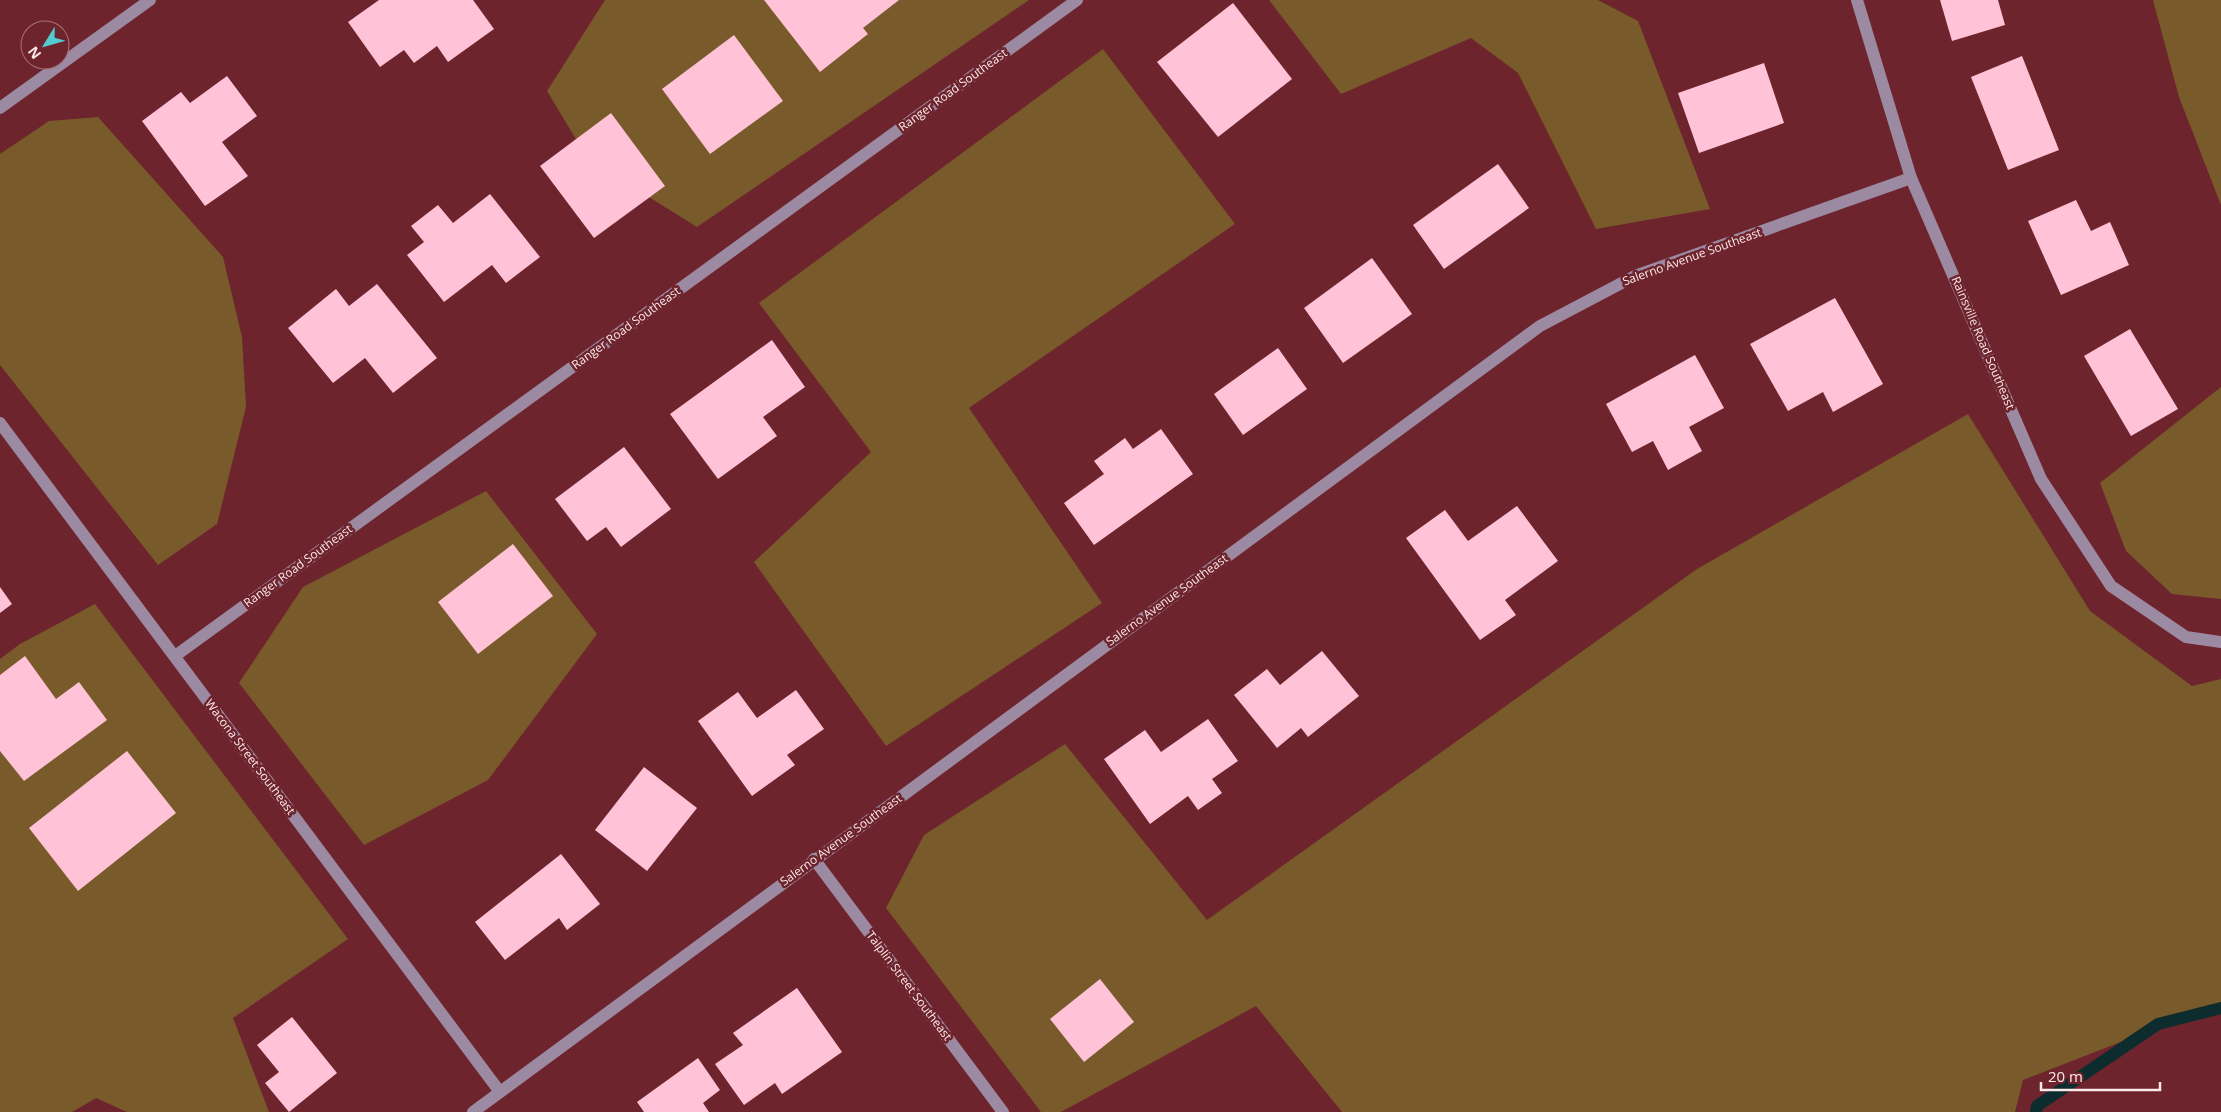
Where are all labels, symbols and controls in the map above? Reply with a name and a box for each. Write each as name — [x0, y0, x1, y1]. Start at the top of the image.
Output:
north arrow — [20, 20, 70, 70]
text: N — [23, 43, 45, 63]
street label: Ranger Road Southeast — [895, 44, 1011, 135]
street label: Salerno Avenue Southeast — [1620, 223, 1764, 290]
street label: Rainsville Road Southeast — [1948, 274, 2019, 412]
street label: Ranger Road Southeast — [568, 282, 684, 373]
street label: Ranger Road Southeast — [240, 520, 356, 611]
street label: Salerno Avenue Southeast — [1102, 550, 1231, 650]
street label: Wacona Street Southeast — [201, 695, 300, 818]
street label: Salerno Avenue Southeast — [776, 790, 905, 890]
street label: Talplin Street Southeast — [863, 927, 956, 1044]
scale bar — [2041, 1060, 2160, 1092]
text: 20 m — [2048, 1066, 2083, 1086]

